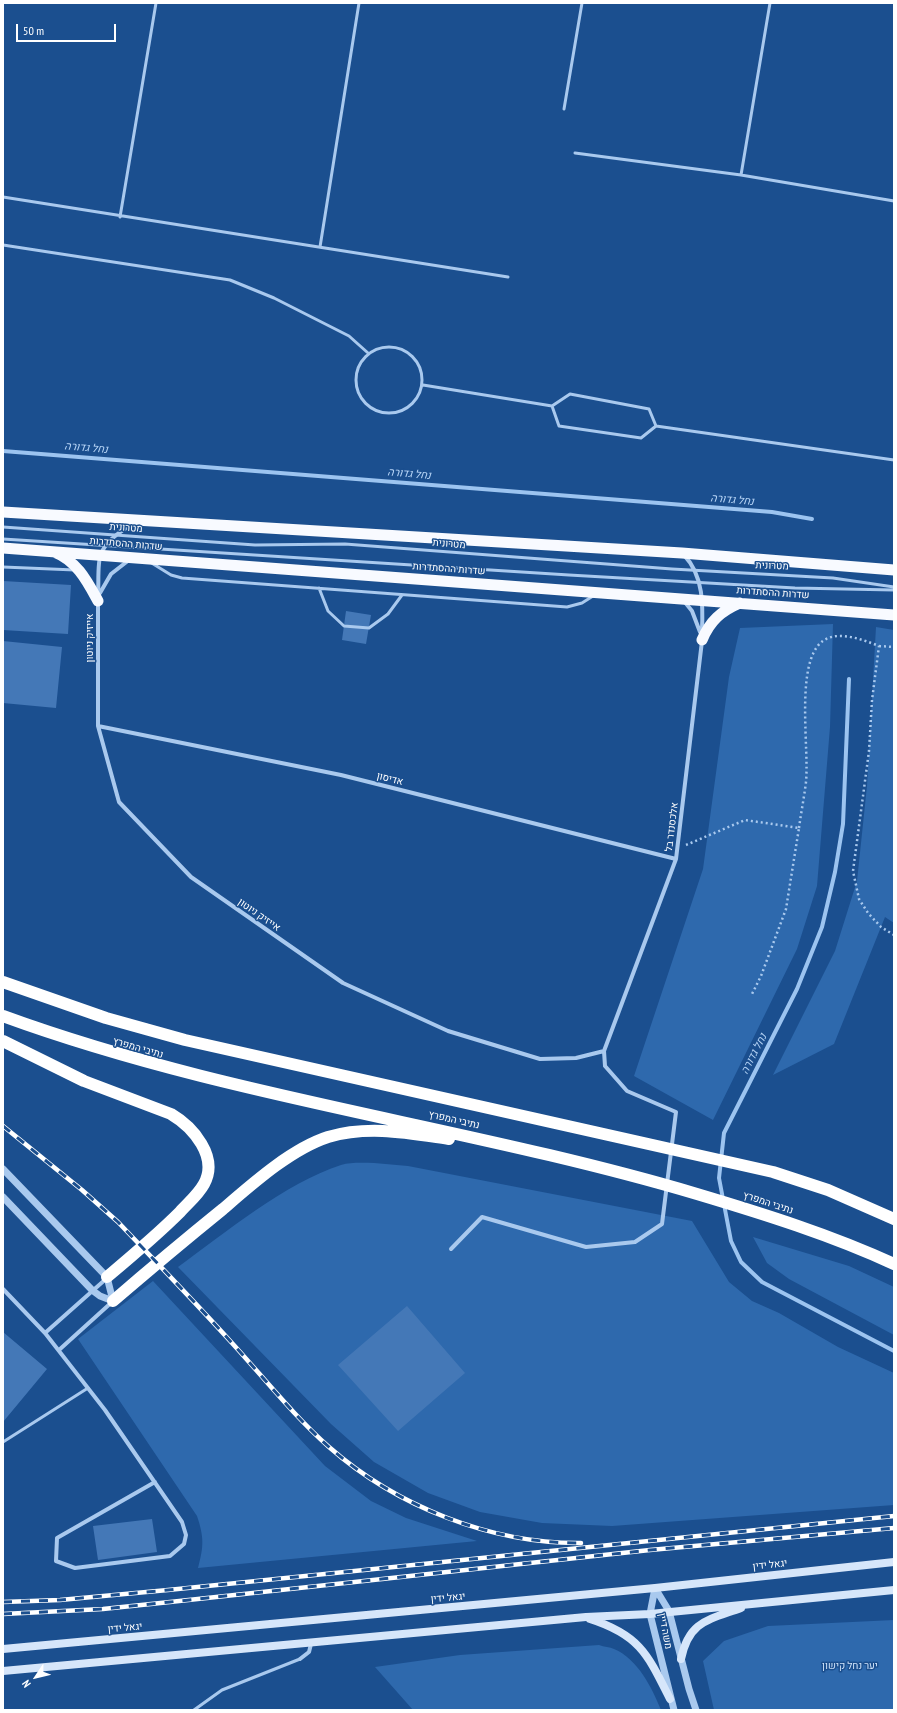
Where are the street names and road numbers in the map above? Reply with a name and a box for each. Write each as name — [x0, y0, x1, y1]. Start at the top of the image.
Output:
street label: מטרונית — [109, 521, 143, 535]
street label: שדרות ההסתדרות — [89, 535, 163, 553]
street label: מטרונית — [432, 537, 466, 551]
street label: מטרונית — [755, 559, 789, 573]
street label: שדרות ההסתדרות — [412, 560, 486, 578]
street label: שדרות ההסתדרות — [736, 584, 810, 602]
street label: אייזיק ניוטון — [84, 614, 96, 662]
street label: אדיסון — [376, 770, 404, 788]
street label: אלכסנדר בל — [663, 802, 681, 852]
street label: אייזיק ניוטון — [236, 896, 282, 934]
street label: נתיבי המפרץ — [111, 1035, 165, 1061]
street label: נתיבי המפרץ — [427, 1108, 481, 1132]
street label: נתיבי המפרץ — [741, 1189, 795, 1217]
street label: יגאל ידין — [752, 1557, 788, 1573]
street label: יגאל ידין — [430, 1591, 466, 1605]
street label: משה דיין — [656, 1612, 674, 1650]
street label: יגאל ידין — [107, 1621, 143, 1635]

